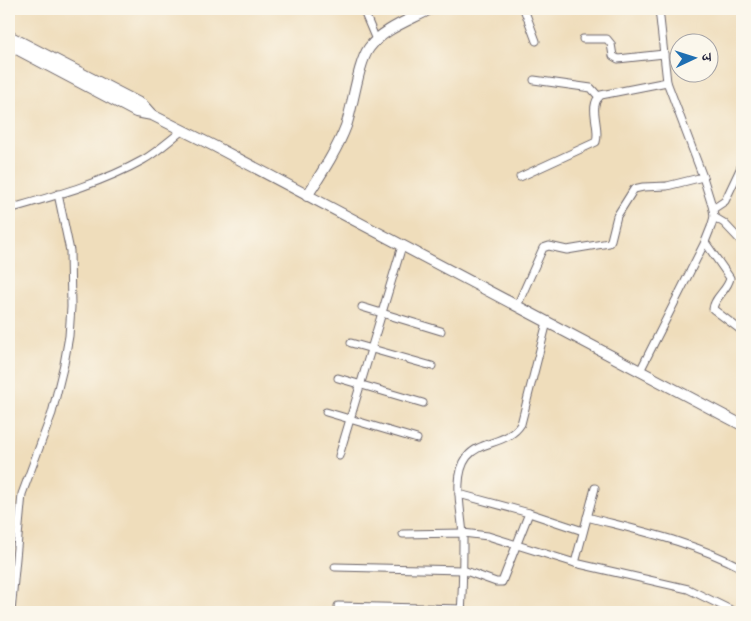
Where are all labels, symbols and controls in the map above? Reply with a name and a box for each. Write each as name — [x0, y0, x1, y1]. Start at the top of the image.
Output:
north arrow — [668, 32, 718, 82]
text: उ — [697, 52, 715, 62]

